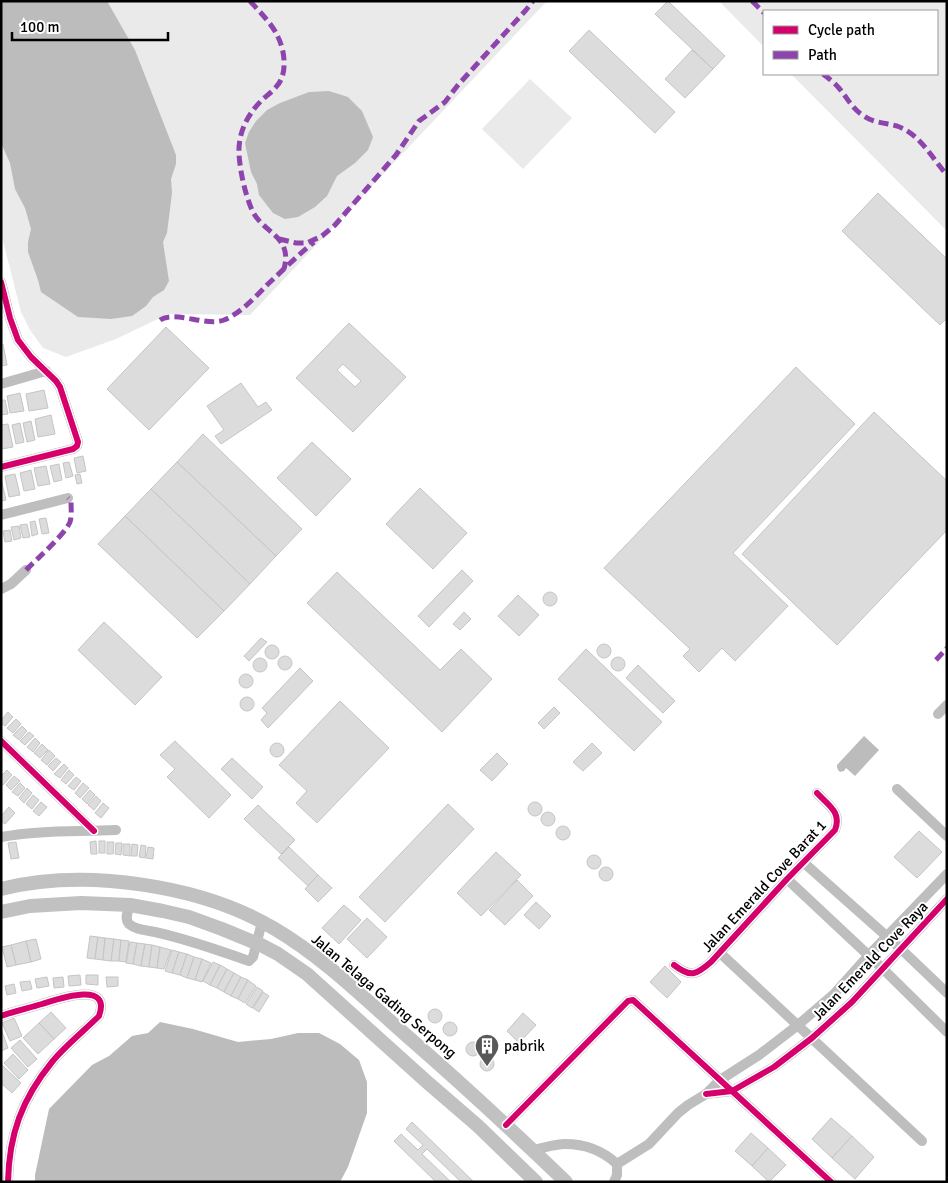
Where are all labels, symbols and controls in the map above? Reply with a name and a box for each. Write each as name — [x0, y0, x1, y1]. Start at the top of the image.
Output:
scale bar — [12, 10, 169, 42]
legend — [763, 10, 938, 75]
text: 100 m — [20, 18, 60, 36]
text: Cycle path — [808, 21, 875, 39]
text: Path — [808, 46, 837, 64]
street label: Jalan Emerald Cove Barat 1 — [698, 816, 830, 956]
street label: Jalan Emerald Cove Raya — [808, 898, 932, 1024]
street label: Jalan Telaga Gading Serpong — [308, 930, 460, 1062]
building icon: pabrik — [474, 1033, 500, 1067]
place label: pabrik — [504, 1037, 545, 1055]

